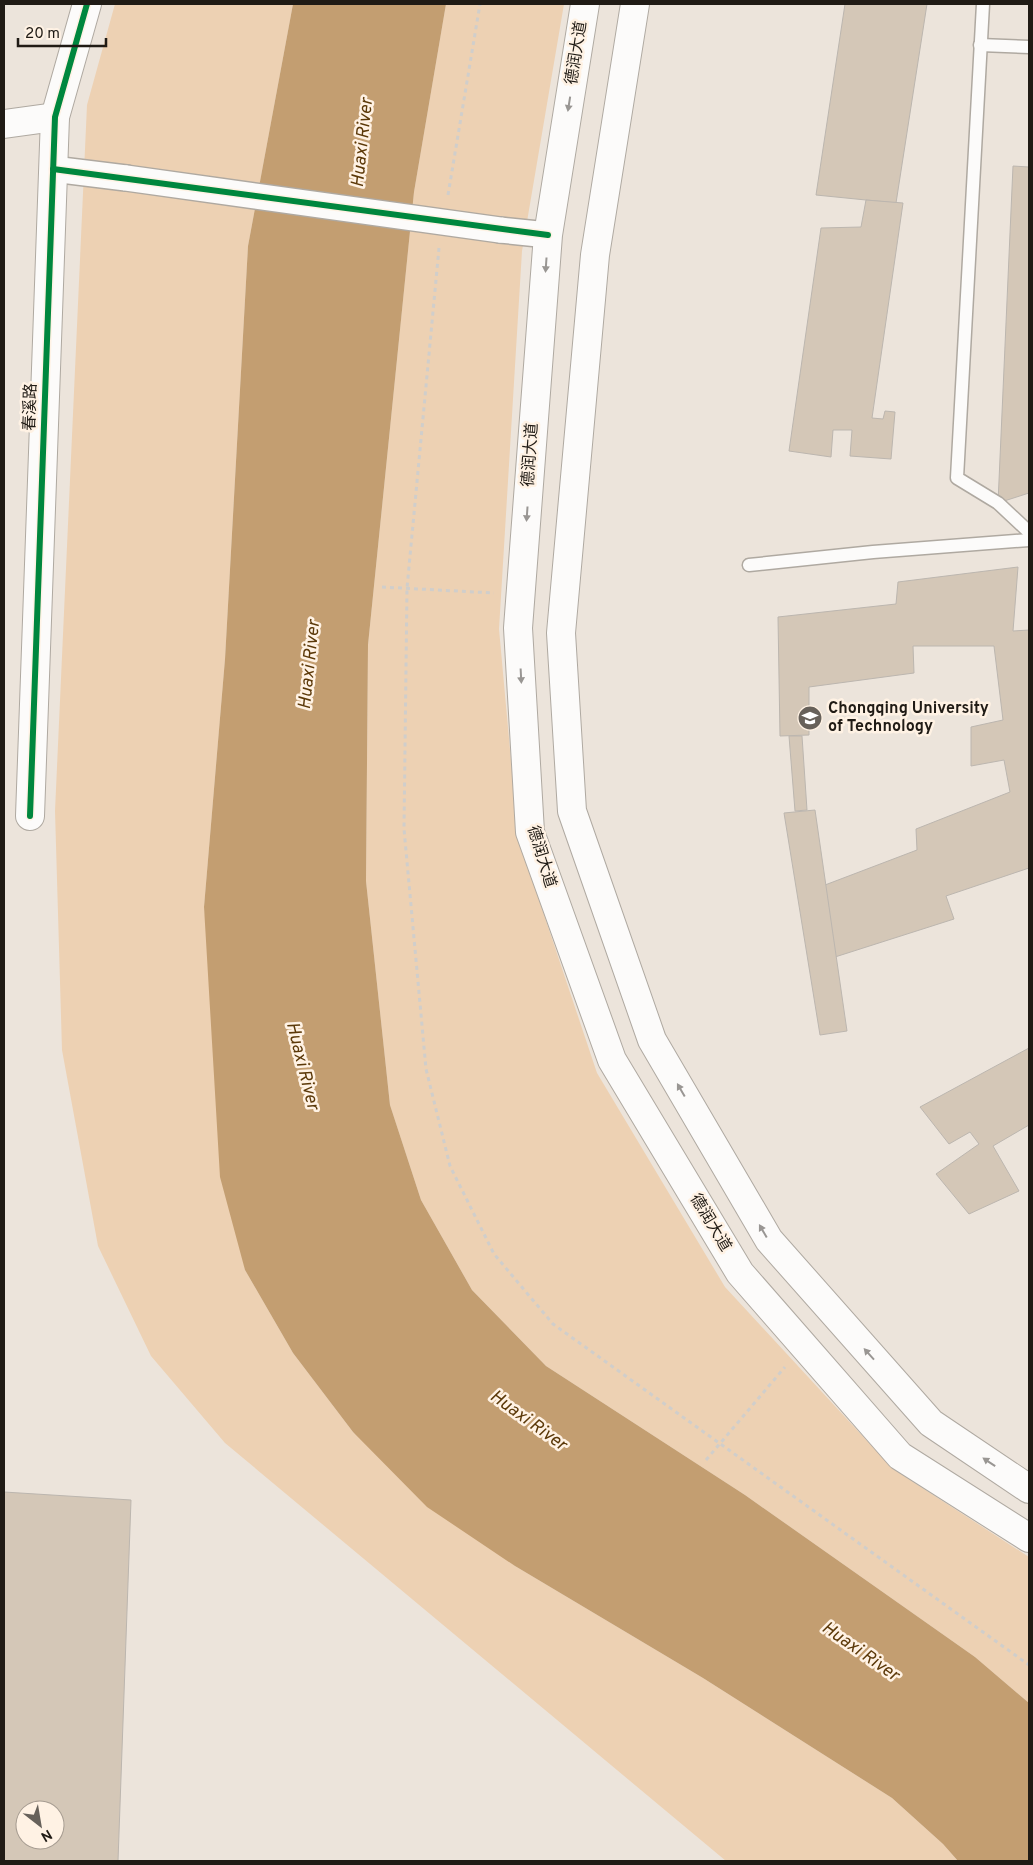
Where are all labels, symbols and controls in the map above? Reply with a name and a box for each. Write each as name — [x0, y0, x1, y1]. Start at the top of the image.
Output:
scale bar — [18, 15, 105, 47]
street label: 德润大道 — [562, 20, 592, 86]
text: 20 m — [25, 25, 60, 44]
water label: Huaxi River — [347, 95, 379, 189]
one-way arrow — [565, 96, 573, 112]
one-way arrow — [542, 257, 550, 273]
street label: 春溪路 — [20, 383, 42, 431]
street label: 德润大道 — [519, 422, 543, 488]
one-way arrow — [522, 506, 530, 522]
water label: Huaxi River — [294, 617, 326, 711]
one-way arrow — [517, 668, 525, 684]
place label: Chongqing University of Technology — [828, 699, 989, 737]
school or university icon: Chongqing University of Technology — [797, 705, 823, 731]
street label: 德润大道 — [522, 823, 560, 891]
water label: Huaxi River — [280, 1020, 325, 1114]
one-way arrow — [677, 1084, 686, 1097]
street label: 德润大道 — [685, 1190, 735, 1256]
one-way arrow — [759, 1223, 767, 1238]
one-way arrow — [863, 1348, 875, 1360]
water label: Huaxi River — [485, 1385, 573, 1458]
one-way arrow — [982, 1457, 996, 1467]
water label: Huaxi River — [817, 1617, 905, 1688]
north arrow — [15, 1800, 65, 1850]
text: N — [37, 1825, 55, 1845]

